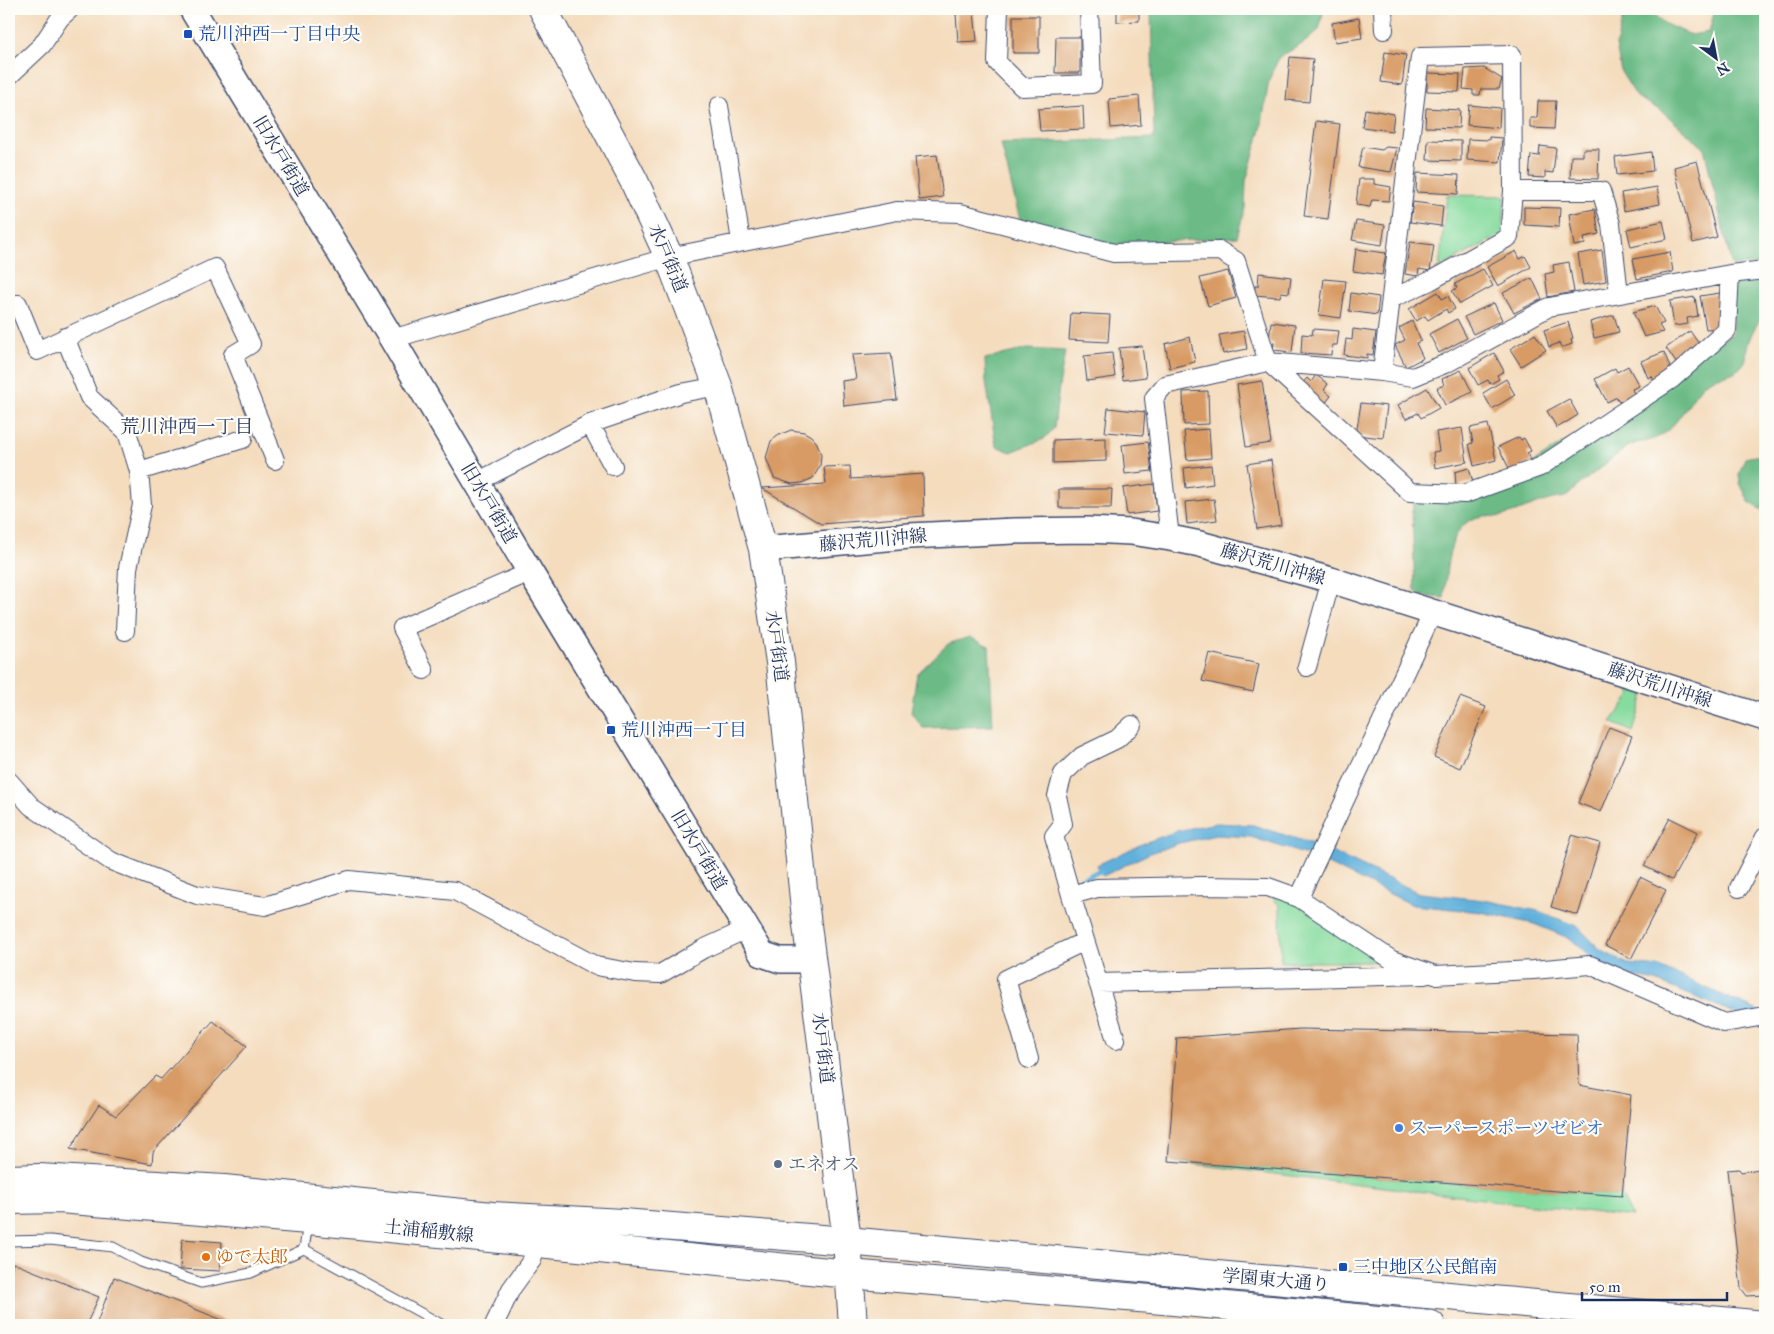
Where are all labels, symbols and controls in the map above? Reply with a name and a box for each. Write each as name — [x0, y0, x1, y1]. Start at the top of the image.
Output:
place label: 荒川沖西一丁目中央 — [198, 23, 360, 45]
marker: 荒川沖西一丁目中央 — [182, 28, 194, 40]
north arrow — [1692, 32, 1742, 82]
text: N — [1713, 58, 1732, 79]
street label: 旧水戸街道 — [248, 112, 314, 200]
street label: 水戸街道 — [644, 221, 692, 295]
district label: 荒川沖西一丁目 — [120, 415, 254, 438]
street label: 旧水戸街道 — [456, 459, 522, 547]
street label: 藤沢荒川沖線 — [818, 524, 928, 556]
street label: 藤沢荒川沖線 — [1218, 539, 1328, 589]
street label: 水戸街道 — [761, 609, 793, 683]
street label: 藤沢荒川沖線 — [1605, 658, 1715, 712]
place label: 荒川沖西一丁目 — [621, 719, 747, 741]
marker: 荒川沖西一丁目 — [605, 724, 617, 736]
street label: 旧水戸街道 — [666, 806, 732, 894]
street label: 水戸街道 — [808, 1011, 838, 1085]
place label: スーパースポーツゼビオ — [1409, 1117, 1604, 1139]
marker: スーパースポーツゼビオ — [1393, 1122, 1405, 1134]
place label: エネオス — [788, 1153, 860, 1175]
marker: エネオス — [772, 1158, 784, 1170]
street label: 土浦稲敷線 — [383, 1215, 475, 1247]
place label: ゆで太郎 — [216, 1246, 288, 1268]
marker: ゆで太郎 — [200, 1251, 212, 1263]
place label: 三中地区公民館南 — [1353, 1256, 1497, 1278]
marker: 三中地区公民館南 — [1337, 1261, 1349, 1273]
street label: 学園東大通り — [1221, 1264, 1331, 1296]
scale bar — [1582, 1269, 1726, 1301]
text: 50 m — [1589, 1278, 1621, 1296]

